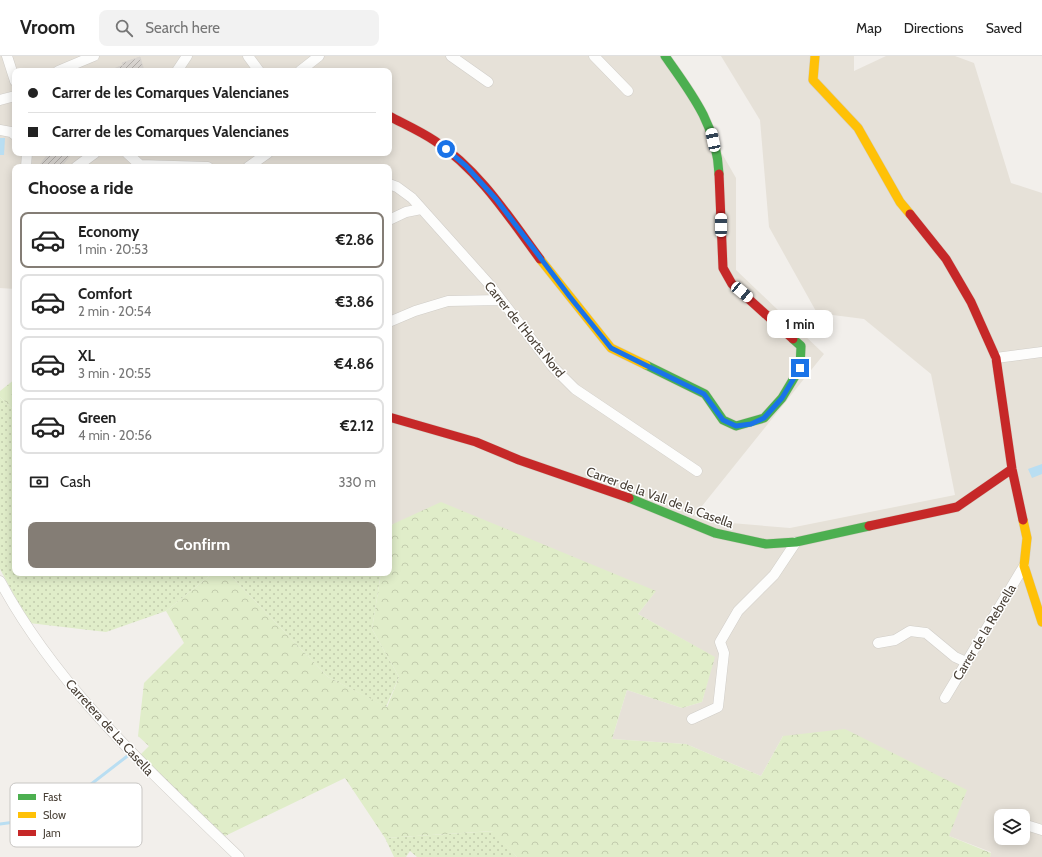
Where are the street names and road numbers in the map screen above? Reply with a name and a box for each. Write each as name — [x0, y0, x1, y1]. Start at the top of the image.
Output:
street label: Carrer de l'Horta Nord — [481, 278, 569, 380]
street label: Carrer de la Vall de la Casella — [584, 463, 736, 531]
street label: Carrer de la Rebrella — [949, 580, 1019, 683]
street label: Carretera de La Casella — [62, 675, 158, 779]

